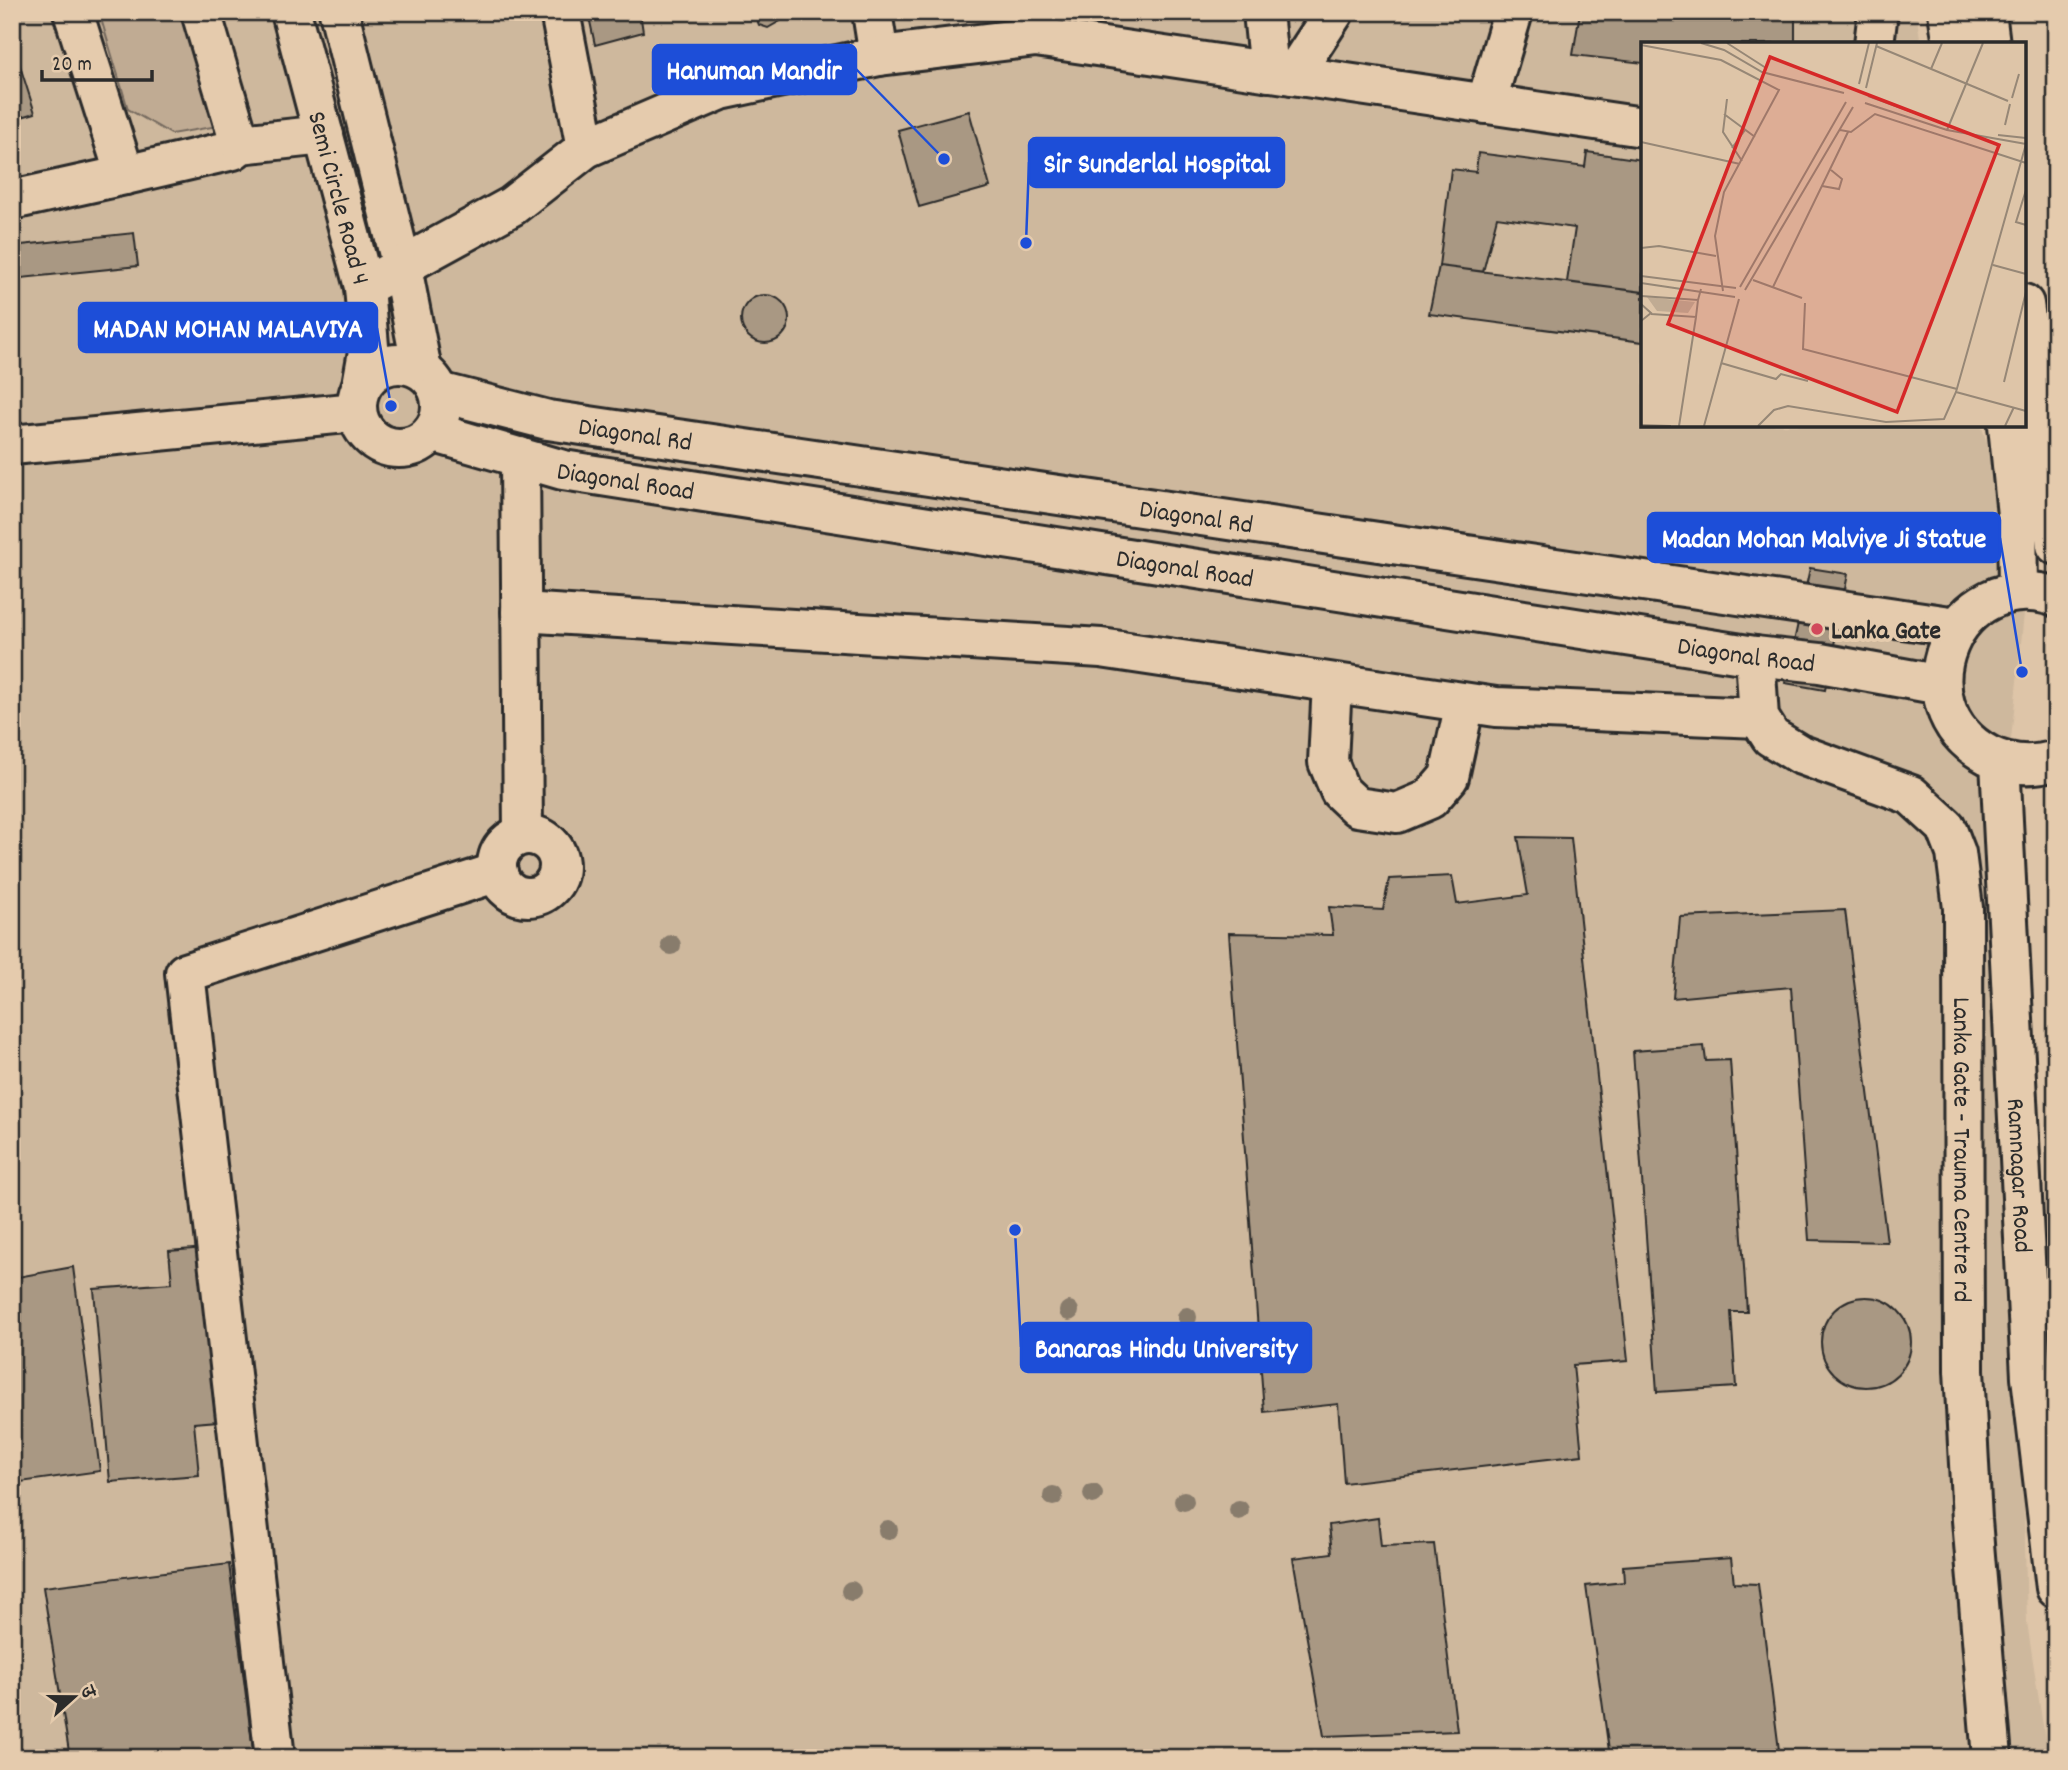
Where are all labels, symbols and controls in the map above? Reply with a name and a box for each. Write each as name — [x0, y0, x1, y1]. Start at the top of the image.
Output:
scale bar — [42, 38, 152, 82]
inset map — [1641, 42, 2026, 427]
callout: Hanuman Mandir — [653, 45, 856, 94]
text: 20 m — [52, 51, 92, 81]
text: Hanuman Mandir — [666, 54, 842, 94]
street label: Semi Circle Road 4 — [296, 108, 378, 289]
callout: Sir Sunderlal Hospital — [1029, 138, 1284, 187]
text: Sir Sunderlal Hospital — [1043, 147, 1271, 187]
callout: MADAN MOHAN MALAVIYA — [79, 303, 377, 352]
text: MADAN MOHAN MALAVIYA — [93, 312, 363, 352]
street label: Diagonal Rd — [576, 410, 694, 463]
street label: Diagonal Road — [554, 454, 697, 512]
street label: Diagonal Rd — [1137, 492, 1255, 545]
callout: Madan Mohan Malviye Ji Statue — [1648, 513, 2000, 562]
text: Madan Mohan Malviye Ji Statue — [1662, 522, 1986, 562]
street label: Diagonal Road — [1113, 542, 1256, 599]
place label: Lanka Gate — [1831, 614, 1941, 651]
marker: Lanka Gate — [1809, 621, 1825, 637]
street label: Diagonal Road — [1675, 629, 1817, 684]
street label: Lanka Gate - Trauma Centre rd — [1941, 997, 1979, 1302]
street label: Ramnagar Road — [1995, 1097, 2040, 1254]
callout: Banaras Hindu University — [1021, 1323, 1311, 1372]
text: Banaras Hindu University — [1035, 1332, 1299, 1372]
north arrow — [38, 1662, 108, 1732]
text: उ — [72, 1681, 102, 1703]

